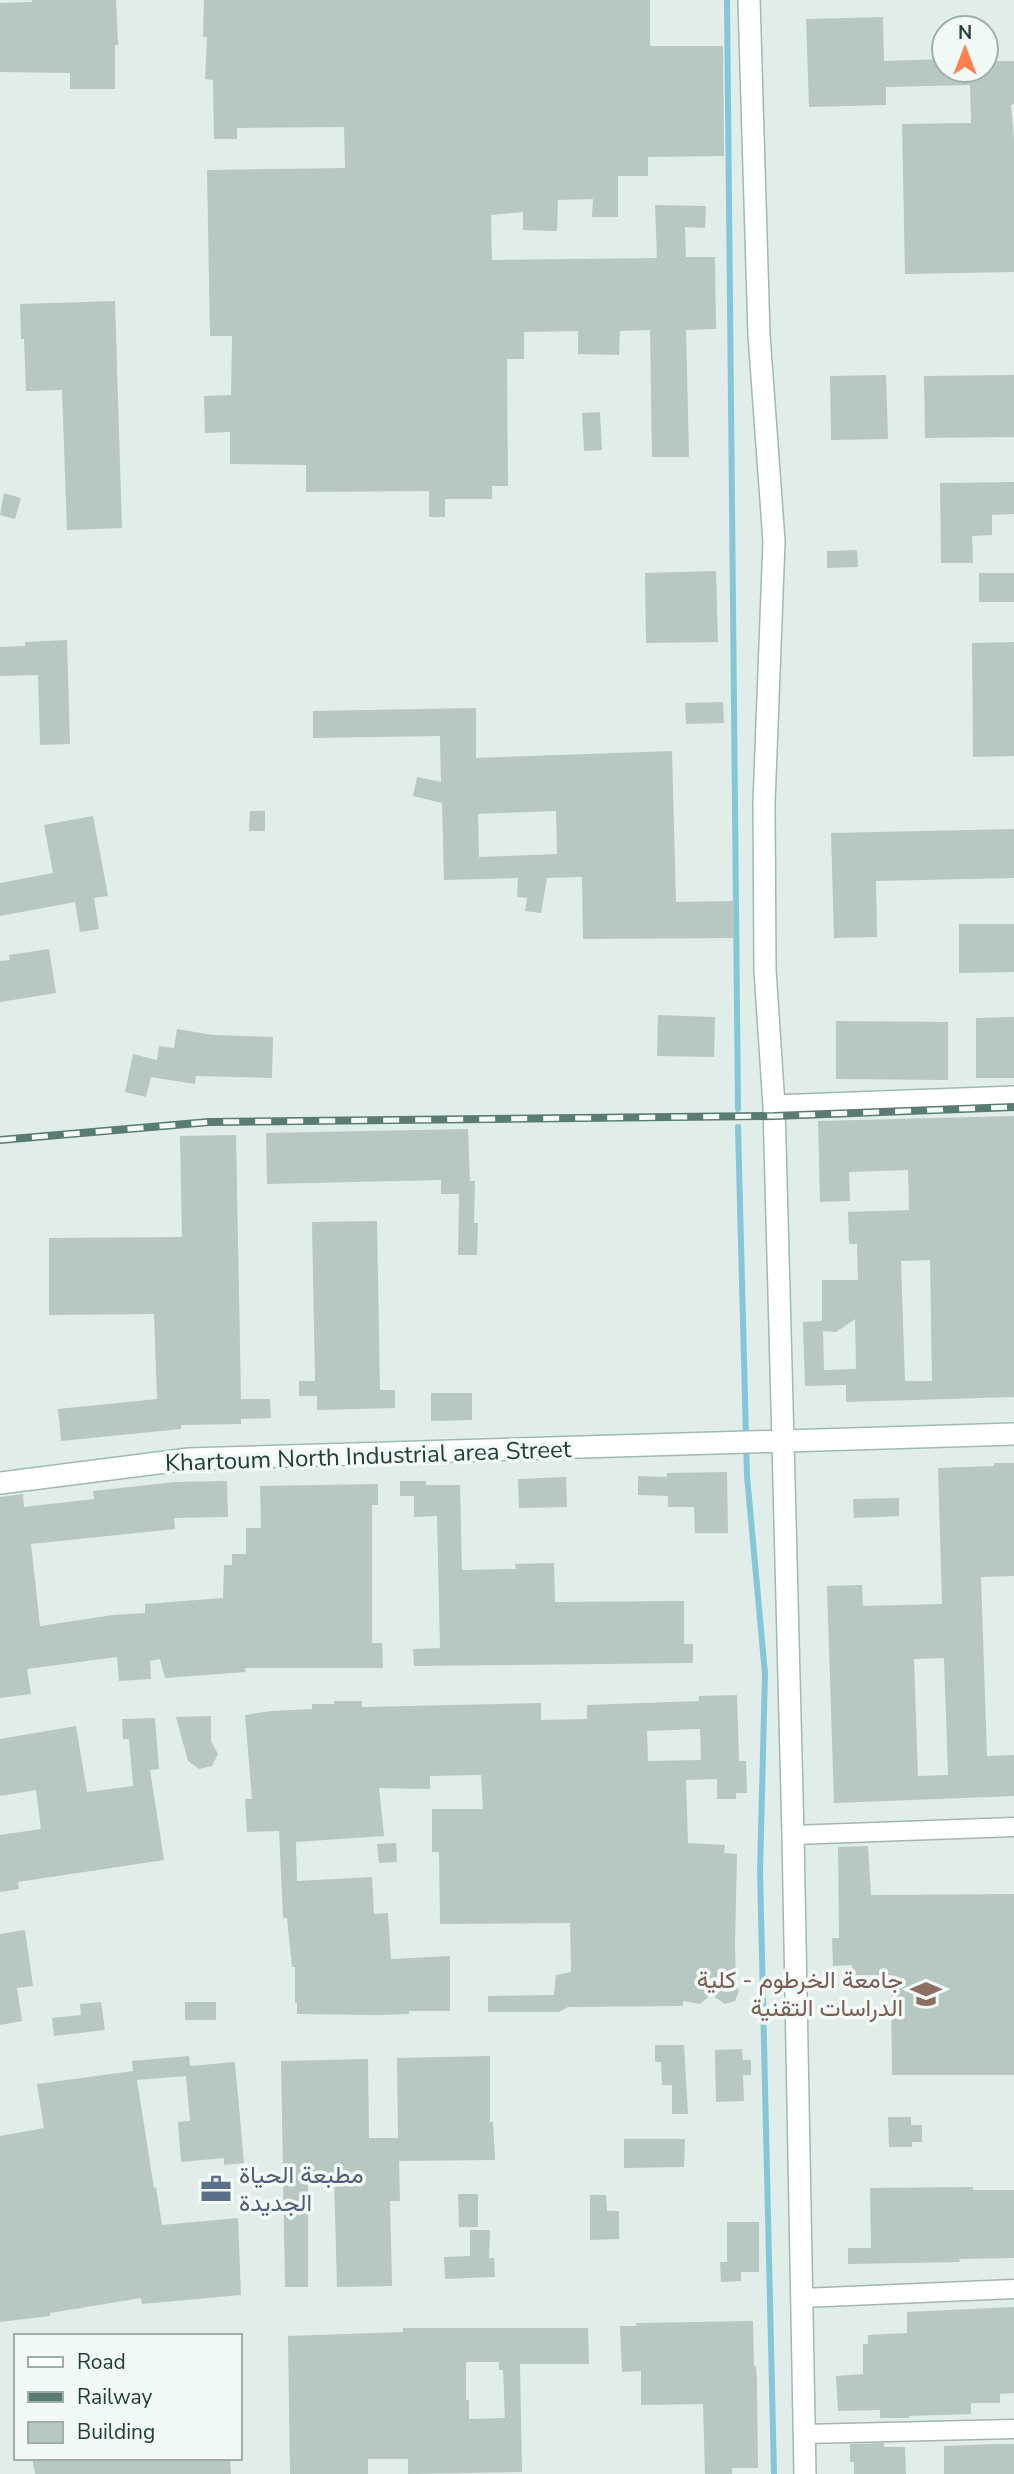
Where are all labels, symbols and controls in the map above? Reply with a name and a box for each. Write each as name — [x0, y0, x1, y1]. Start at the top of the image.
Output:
north arrow — [930, 14, 1000, 84]
text: N — [958, 20, 972, 46]
street label: Khartoum North Industrial area Street — [164, 1433, 572, 1479]
place label: جامعة الخرطوم - كلية الدراسات التقنية — [697, 1964, 903, 2024]
school or university icon: جامعة الخرطوم - كلية الدراسات التقنية — [909, 1977, 943, 2011]
place label: مطبعة الحياة الجديدة — [239, 2159, 364, 2219]
office icon: مطبعة الحياة الجديدة — [199, 2172, 233, 2206]
legend — [14, 2334, 242, 2460]
text: Road — [77, 2348, 126, 2376]
text: Railway — [77, 2383, 152, 2411]
text: Building — [77, 2418, 155, 2446]

